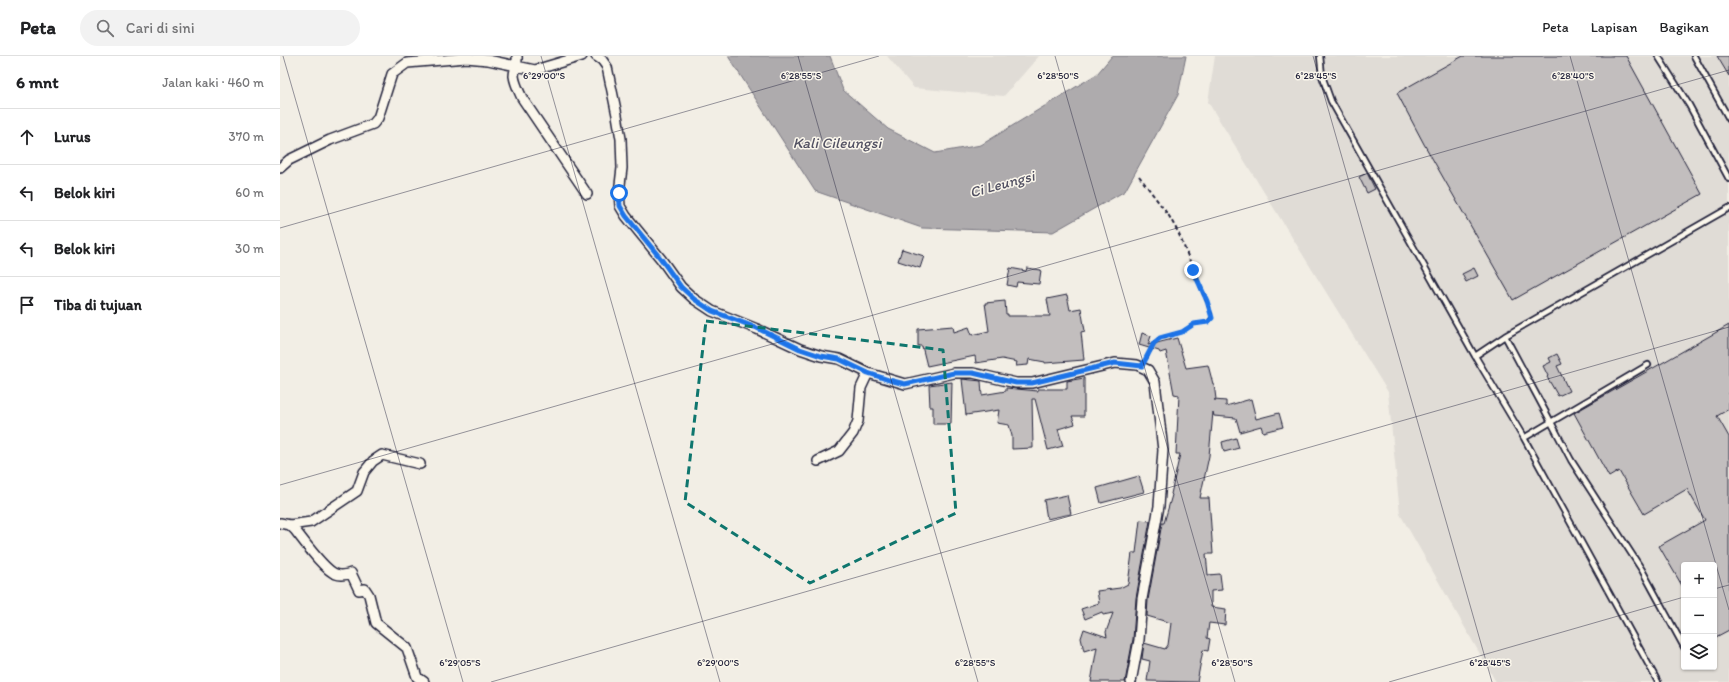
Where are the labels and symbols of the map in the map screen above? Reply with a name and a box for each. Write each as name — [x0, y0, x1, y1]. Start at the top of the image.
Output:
text: 6°29'00"S — [523, 69, 565, 82]
text: 6°28'55"S — [781, 69, 822, 82]
text: 6°28'50"S — [1037, 69, 1079, 82]
text: 6°28'45"S — [1295, 69, 1337, 82]
text: 6°28'40"S — [1552, 69, 1595, 82]
water label: Kali Cileungsi — [793, 134, 883, 152]
water label: Ci Leungsi — [968, 166, 1039, 201]
route start — [610, 184, 628, 202]
route end — [1184, 261, 1202, 279]
text: 6°29'05"S — [439, 656, 481, 669]
text: 6°29'00"S — [697, 656, 739, 669]
text: 6°28'55"S — [955, 656, 996, 669]
text: 6°28'50"S — [1211, 656, 1253, 669]
text: 6°28'45"S — [1469, 656, 1511, 669]

